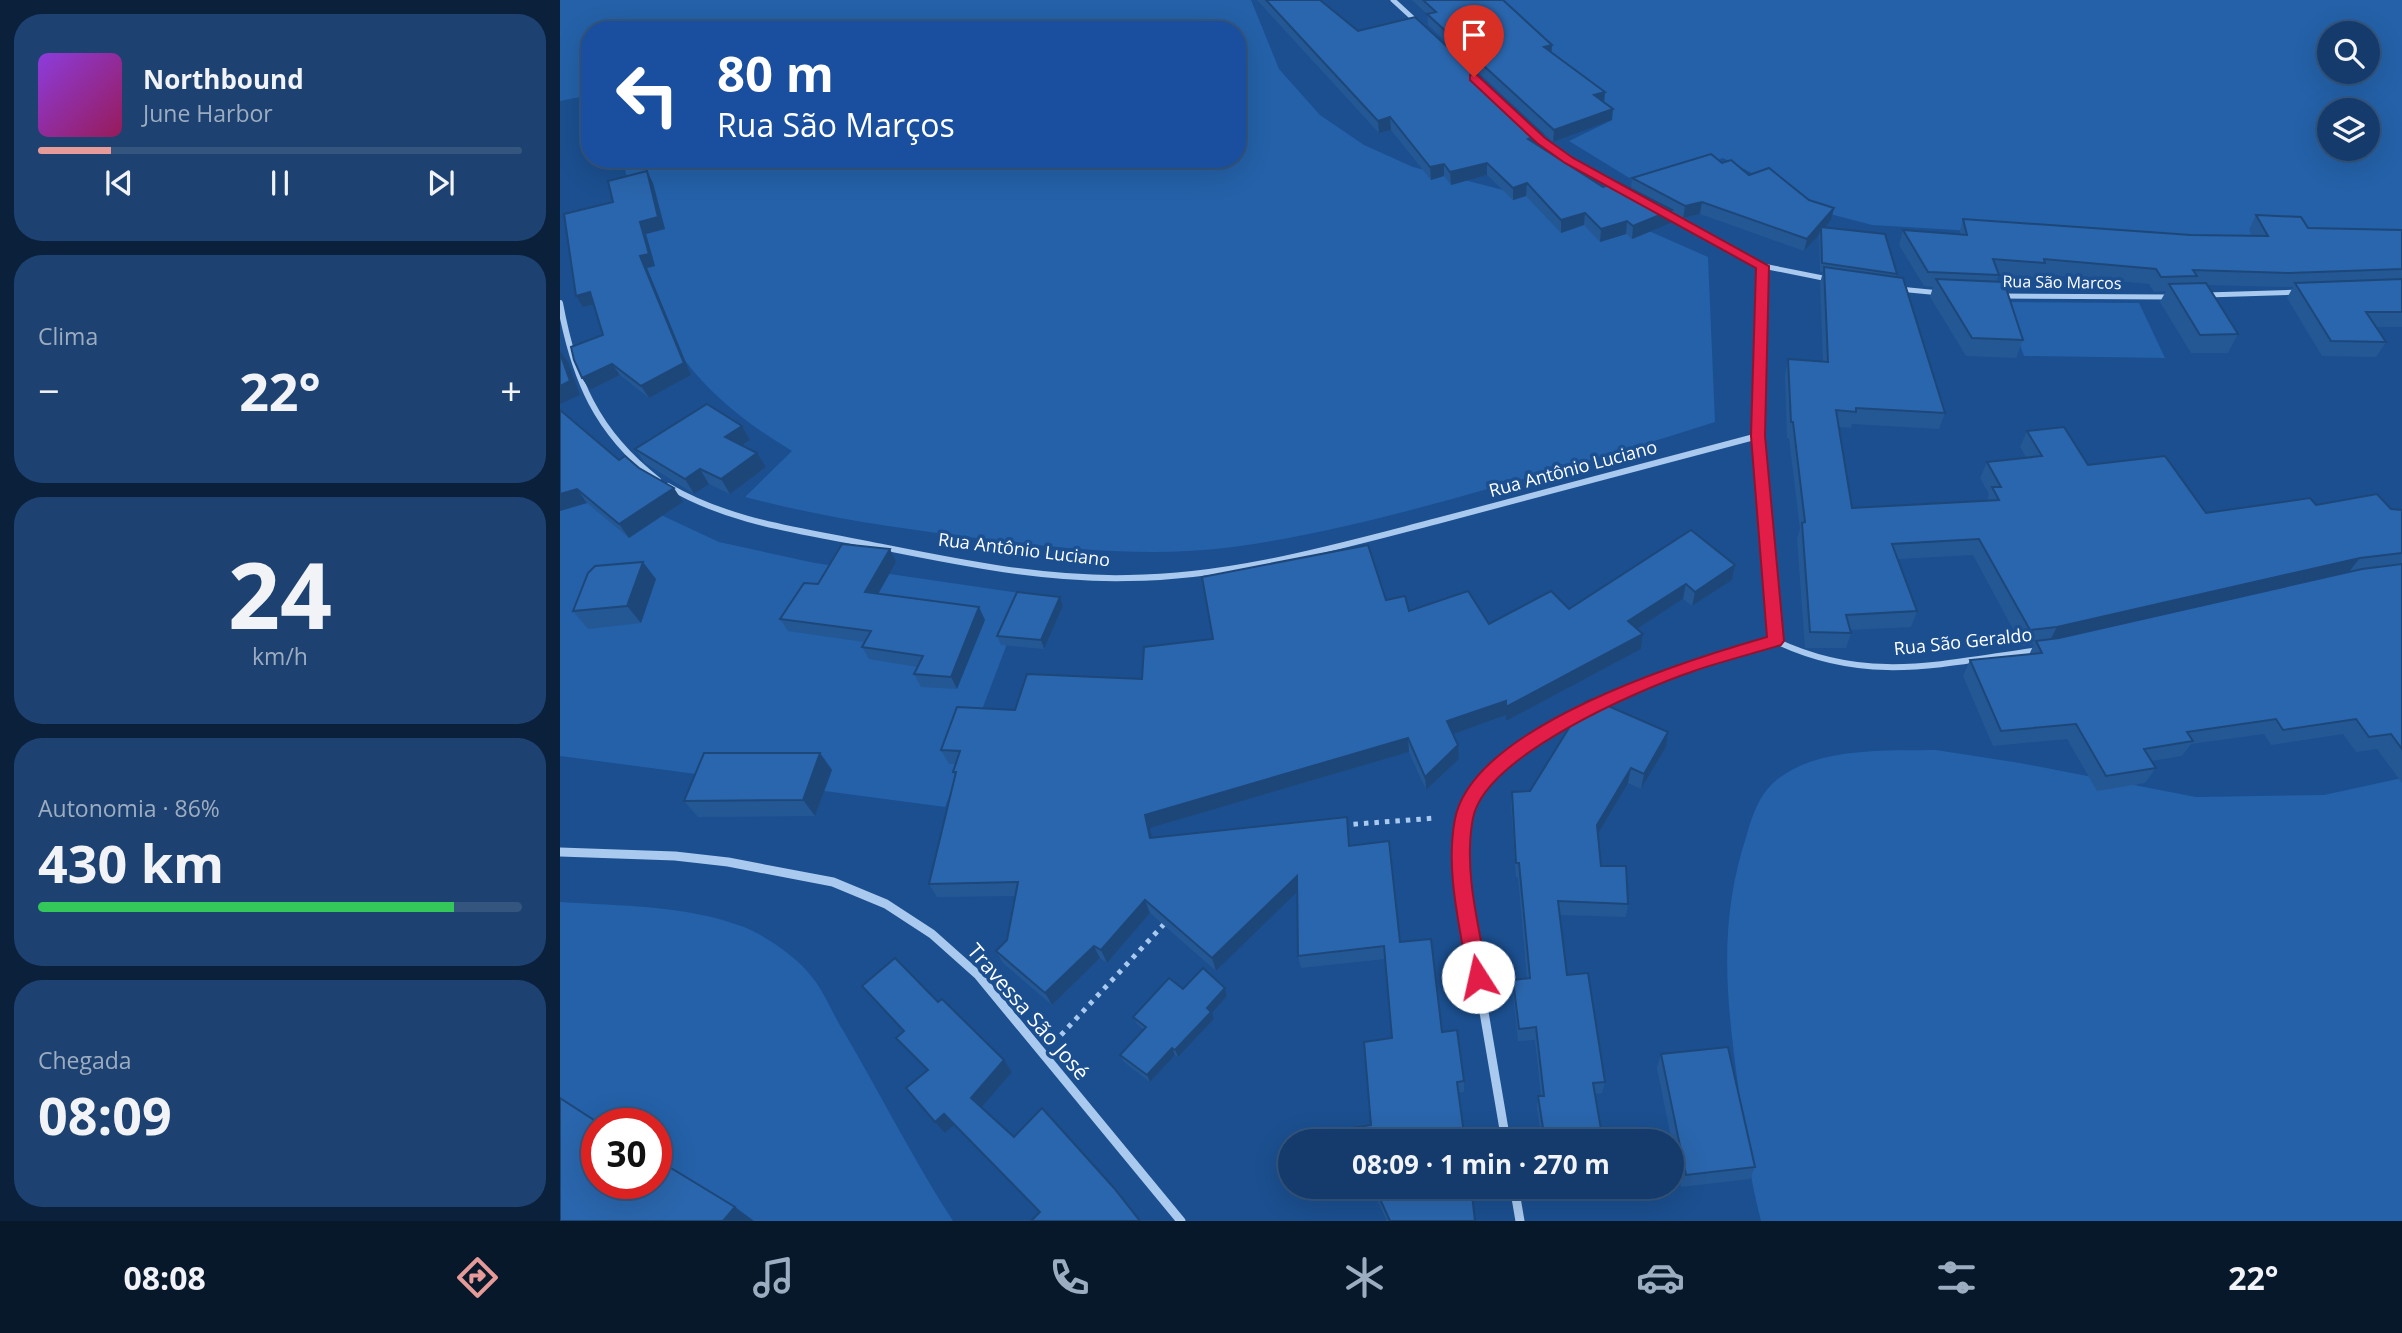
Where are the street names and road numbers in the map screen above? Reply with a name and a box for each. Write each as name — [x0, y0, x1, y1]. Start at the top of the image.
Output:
street label: Rua São Marcos — [2002, 270, 2122, 294]
street label: Rua Antônio Luciano — [1486, 434, 1659, 502]
street label: Rua Antônio Luciano — [937, 527, 1111, 571]
street label: Rua São Geraldo — [1892, 622, 2033, 660]
street label: Travessa São José — [962, 937, 1096, 1086]

